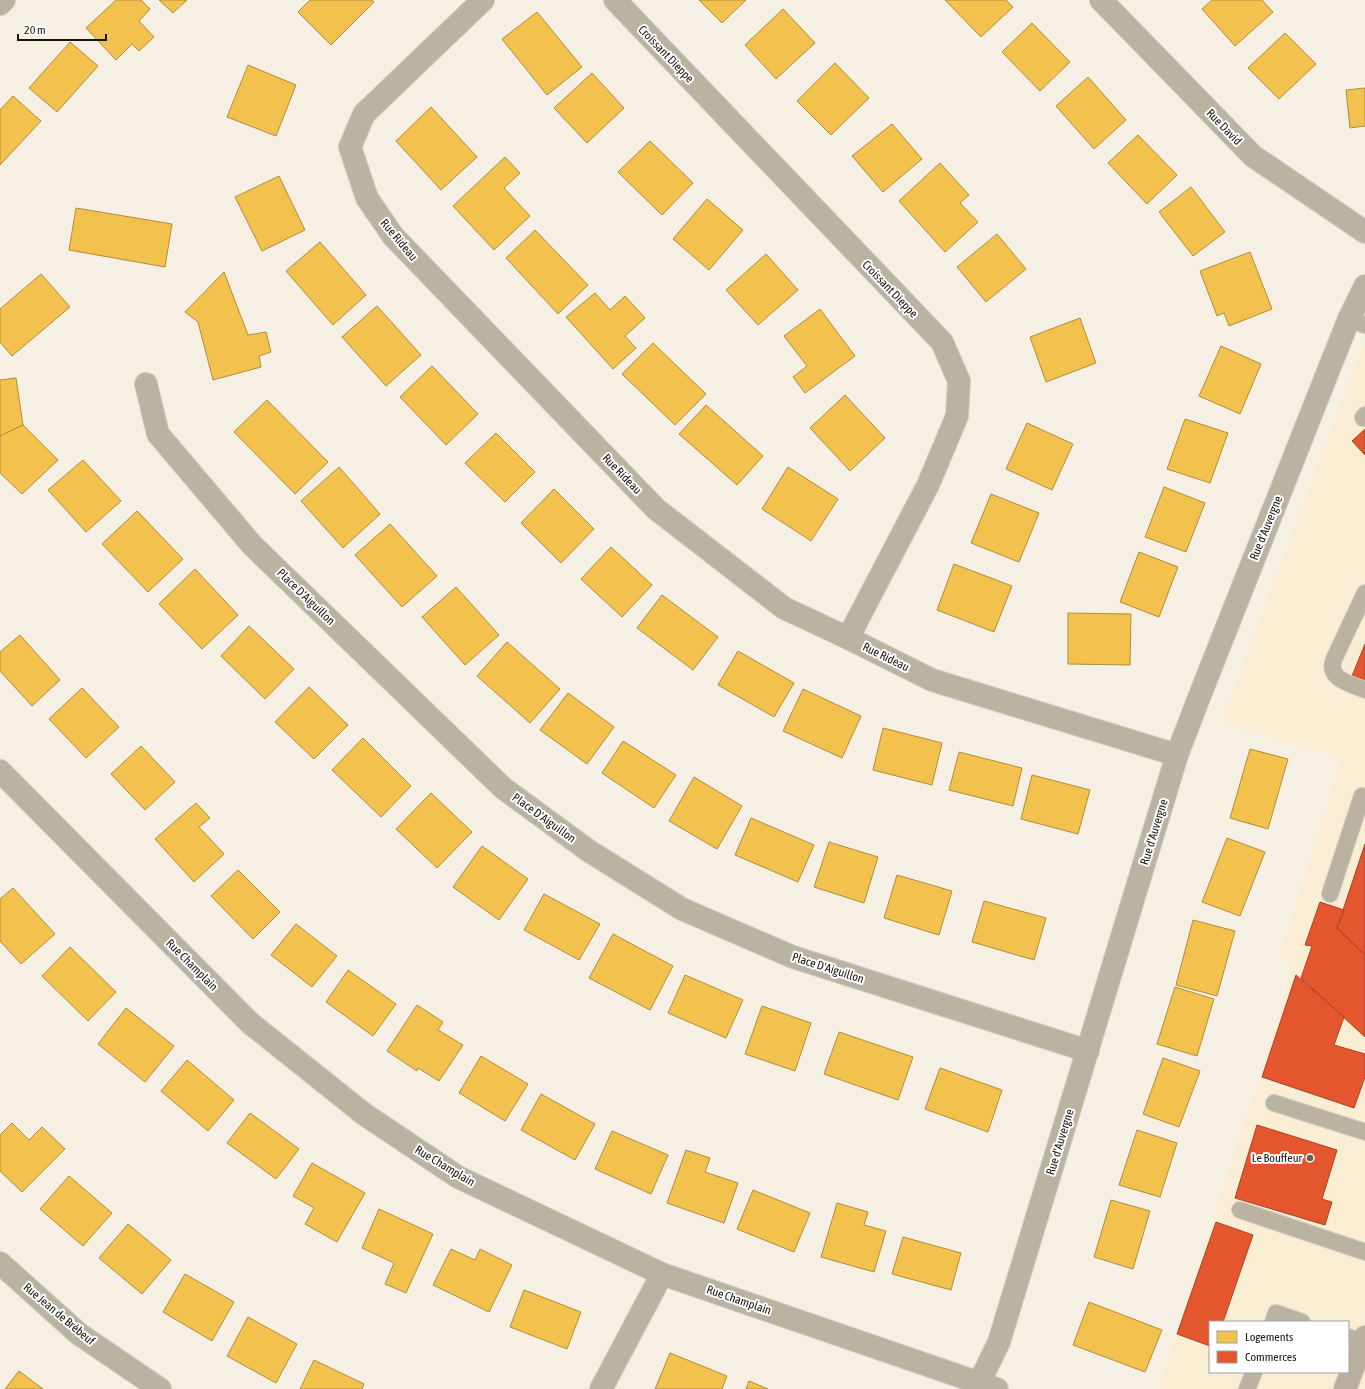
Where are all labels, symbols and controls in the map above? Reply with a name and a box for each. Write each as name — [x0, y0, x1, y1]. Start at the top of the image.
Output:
scale bar — [18, 16, 106, 42]
street label: Croissant Dieppe — [635, 22, 697, 86]
text: 20 m — [24, 23, 46, 37]
street label: Rue David — [1203, 106, 1245, 148]
street label: Rue Rideau — [378, 216, 421, 264]
street label: Croissant Dieppe — [859, 257, 921, 321]
street label: Rue Rideau — [600, 451, 645, 497]
street label: Rue d'Auvergne — [1247, 494, 1285, 562]
street label: Place D'Aiguillon — [274, 566, 338, 628]
street label: Rue Rideau — [860, 640, 912, 674]
street label: Place D'Aiguillon — [510, 790, 578, 846]
street label: Rue d'Auvergne — [1137, 797, 1171, 867]
street label: Rue Champlain — [163, 936, 221, 994]
street label: Place D'Aiguillon — [790, 950, 866, 986]
street label: Rue d'Auvergne — [1043, 1107, 1077, 1177]
street label: Rue Champlain — [413, 1143, 477, 1189]
place label: Le Bouffeur — [1252, 1151, 1302, 1165]
marker: Le Bouffeur — [1305, 1153, 1315, 1163]
street label: Rue Jean de Brébeuf — [20, 1280, 98, 1348]
street label: Rue Champlain — [705, 1282, 773, 1318]
legend — [1209, 1321, 1349, 1373]
text: Logements — [1245, 1330, 1293, 1344]
text: Commerces — [1245, 1350, 1296, 1364]

